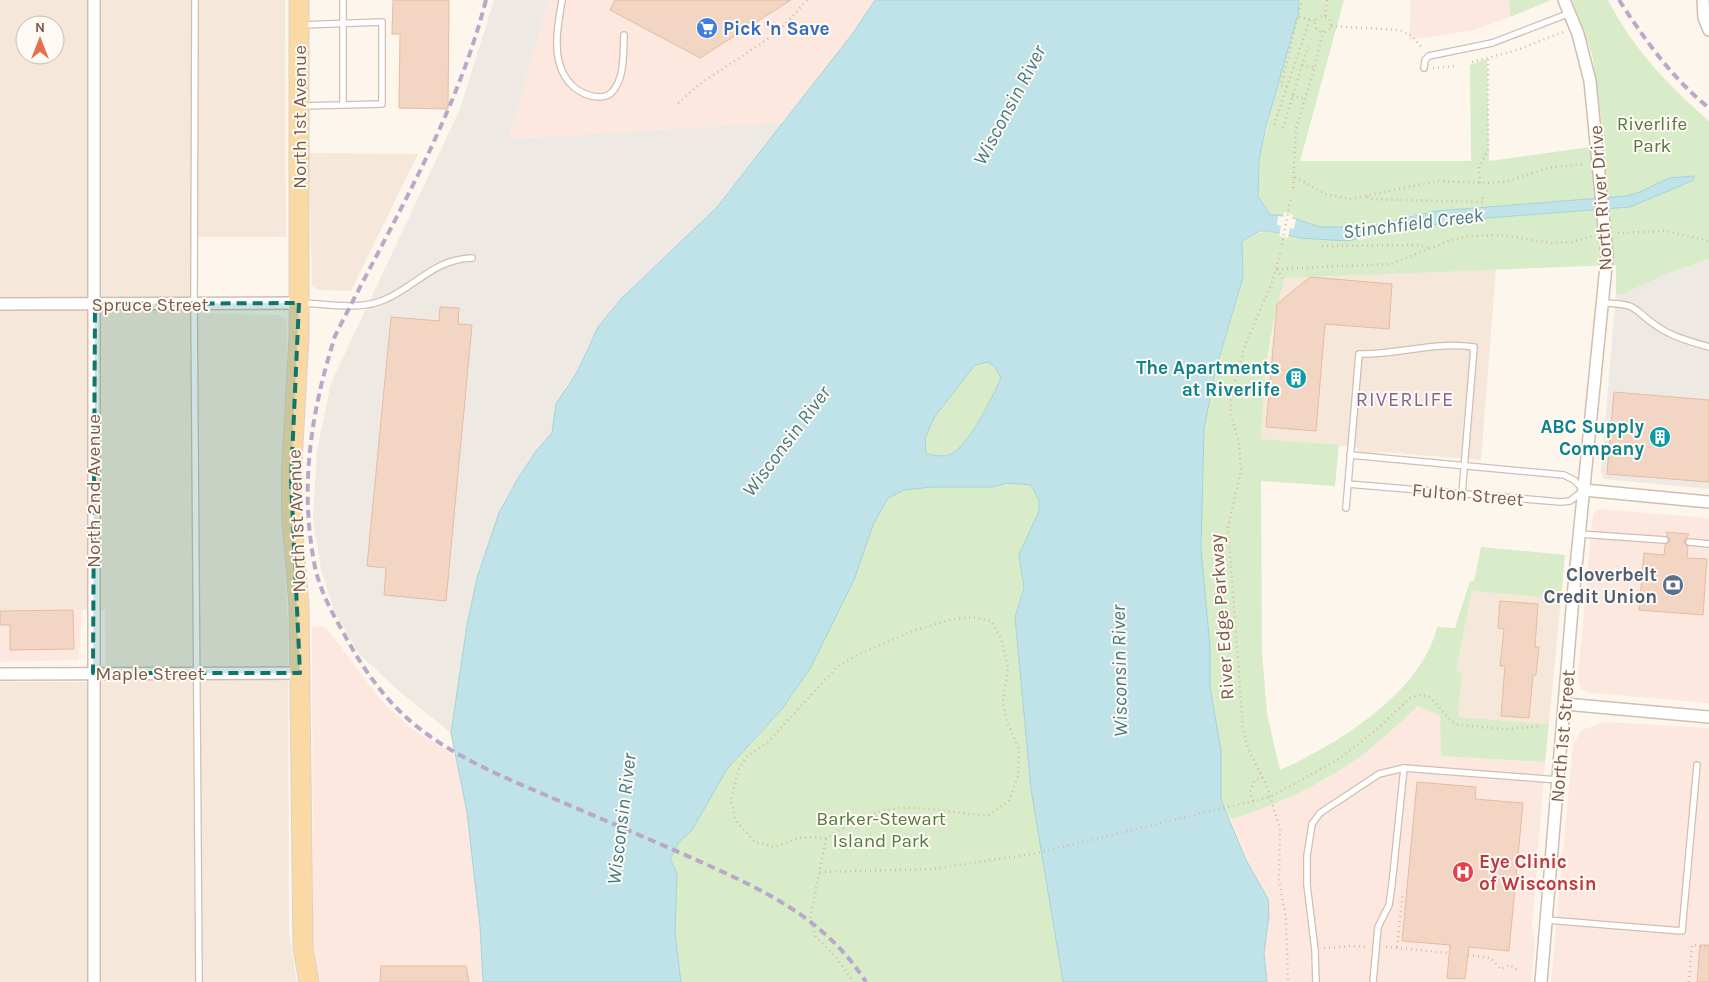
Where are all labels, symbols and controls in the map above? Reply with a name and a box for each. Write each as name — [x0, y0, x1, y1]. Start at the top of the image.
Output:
north arrow — [15, 15, 65, 65]
supermarket icon: Pick 'n Save — [695, 16, 719, 40]
place label: Pick 'n Save — [723, 18, 830, 40]
text: N — [35, 19, 45, 36]
water label: Wisconsin River — [968, 40, 1051, 169]
street label: North 1st Avenue — [289, 45, 311, 189]
park label: Riverlife Park — [1617, 113, 1687, 157]
street label: North River Drive — [1585, 124, 1617, 271]
water label: Stinchfield Creek — [1341, 203, 1485, 244]
street label: Spruce Street — [91, 294, 209, 316]
place label: The Apartments at Riverlife — [1136, 357, 1280, 401]
building icon: The Apartments at Riverlife — [1284, 366, 1308, 390]
water label: Wisconsin River — [737, 381, 836, 501]
district label: RIVERLIFE — [1356, 388, 1454, 411]
street label: North 2nd Avenue — [83, 414, 105, 568]
place label: ABC Supply Company — [1540, 416, 1644, 460]
building icon: ABC Supply Company — [1648, 425, 1672, 449]
street label: North 1st Avenue — [283, 449, 311, 593]
street label: Fulton Street — [1411, 479, 1525, 511]
street label: River Edge Parkway — [1205, 533, 1239, 701]
place label: Cloverbelt Credit Union — [1543, 564, 1657, 608]
bank icon: Cloverbelt Credit Union — [1661, 573, 1685, 597]
water label: Wisconsin River — [1107, 603, 1132, 737]
street label: Maple Street — [95, 663, 205, 685]
street label: North 1st Street — [1546, 669, 1580, 804]
water label: Wisconsin River — [602, 751, 641, 886]
park label: Barker-Stewart Island Park — [816, 808, 946, 852]
place label: Eye Clinic of Wisconsin — [1479, 851, 1597, 895]
hospital icon: Eye Clinic of Wisconsin — [1451, 860, 1475, 884]

